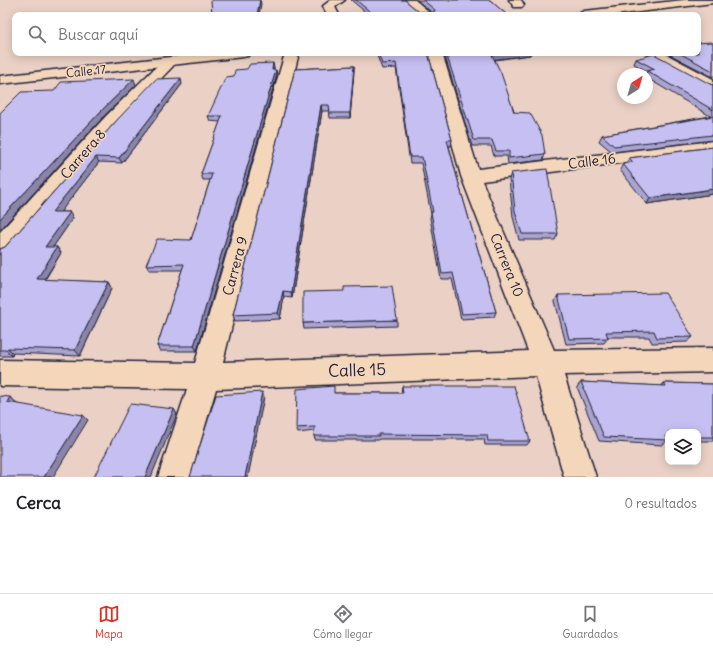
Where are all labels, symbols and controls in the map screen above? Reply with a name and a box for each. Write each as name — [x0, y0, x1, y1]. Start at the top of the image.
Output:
search box — [12, 12, 701, 56]
icon: search — [26, 23, 48, 45]
text: Buscar aquí — [58, 25, 138, 44]
street label: Calle 17 — [65, 61, 107, 81]
north arrow — [617, 68, 653, 104]
street label: Carrera 8 — [56, 125, 110, 183]
street label: Calle 16 — [567, 149, 617, 173]
street label: Carrera 10 — [486, 230, 528, 300]
street label: Carrera 9 — [218, 234, 252, 298]
street label: Calle 15 — [328, 358, 386, 382]
map controls — [665, 429, 701, 465]
button: layers — [665, 429, 701, 465]
text: Cerca — [16, 492, 61, 514]
text: 0 resultados — [624, 495, 697, 512]
tab: Mapa — [95, 603, 123, 641]
tab: Cómo llegar — [313, 603, 372, 641]
tab: Guardados — [563, 603, 618, 641]

